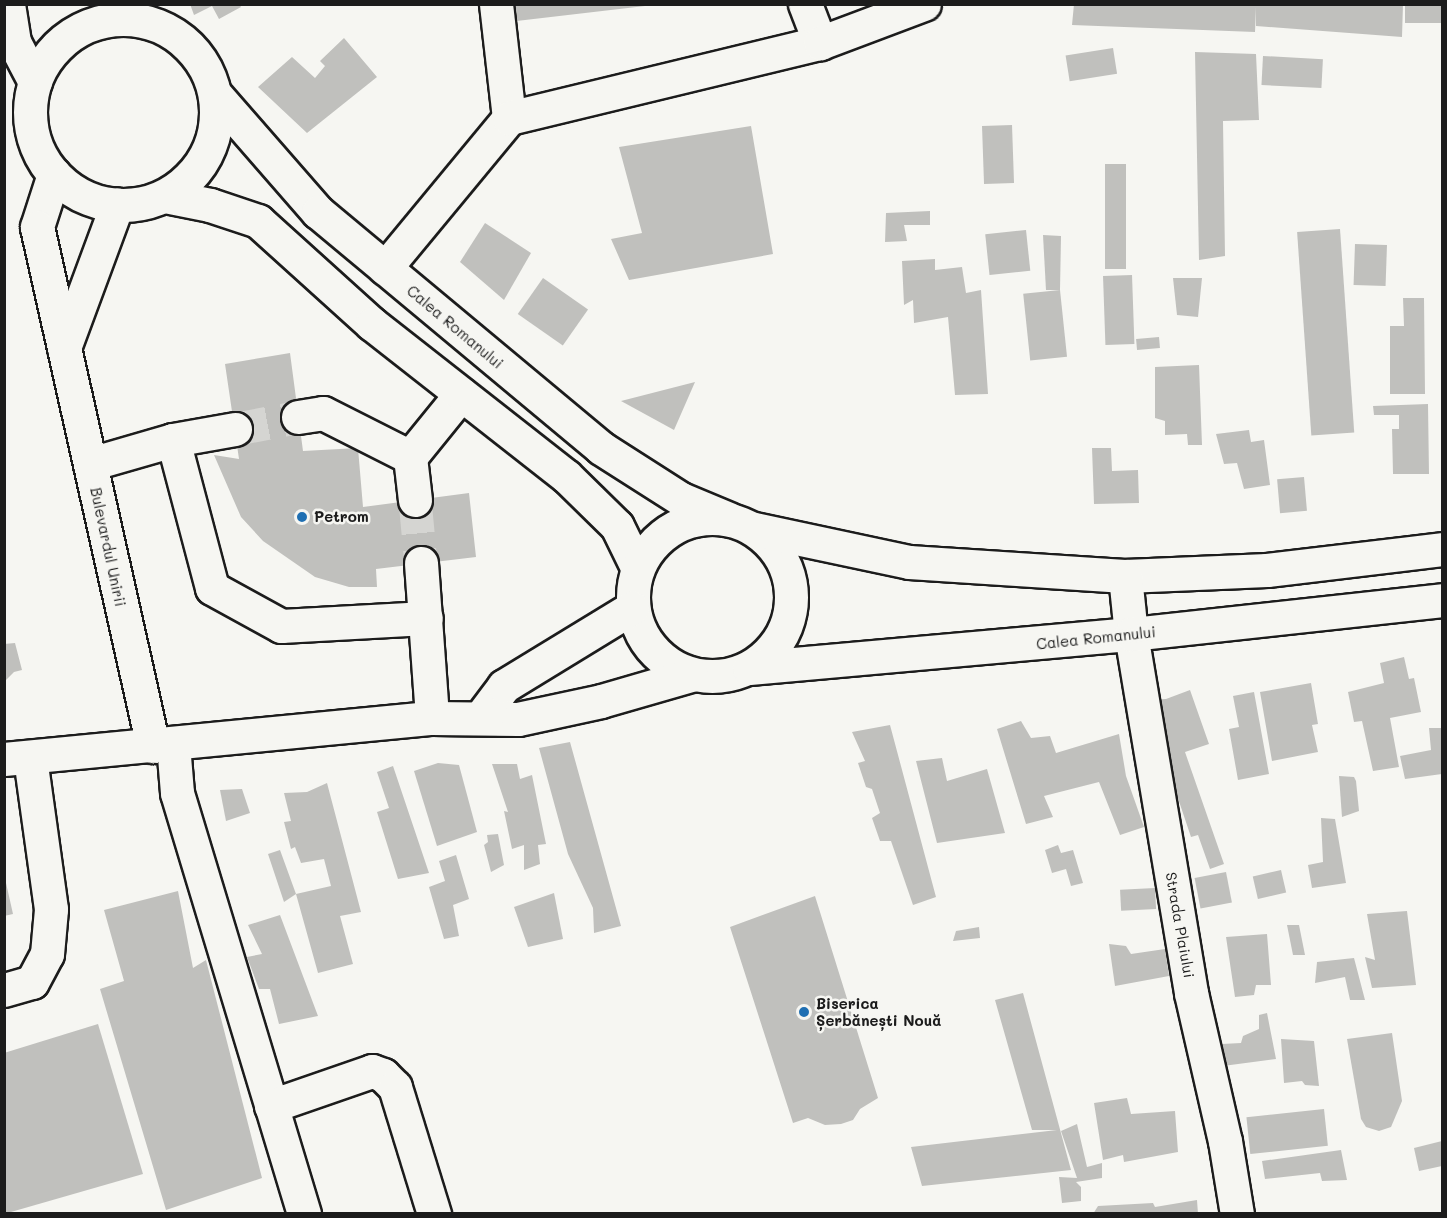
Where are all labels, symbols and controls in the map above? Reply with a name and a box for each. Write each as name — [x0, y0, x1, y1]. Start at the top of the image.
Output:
street label: Calea Romanului — [403, 281, 507, 373]
street label: Bulevardul Unirii — [87, 486, 129, 608]
place label: Petrom — [314, 508, 369, 526]
marker: Petrom — [295, 510, 309, 524]
street label: Calea Romanului — [1035, 623, 1157, 653]
street label: Strada Plaiului — [1162, 871, 1198, 979]
place label: Biserica Șerbănești Nouă — [816, 994, 941, 1029]
marker: Biserica Șerbănești Nouă — [797, 1005, 811, 1019]

